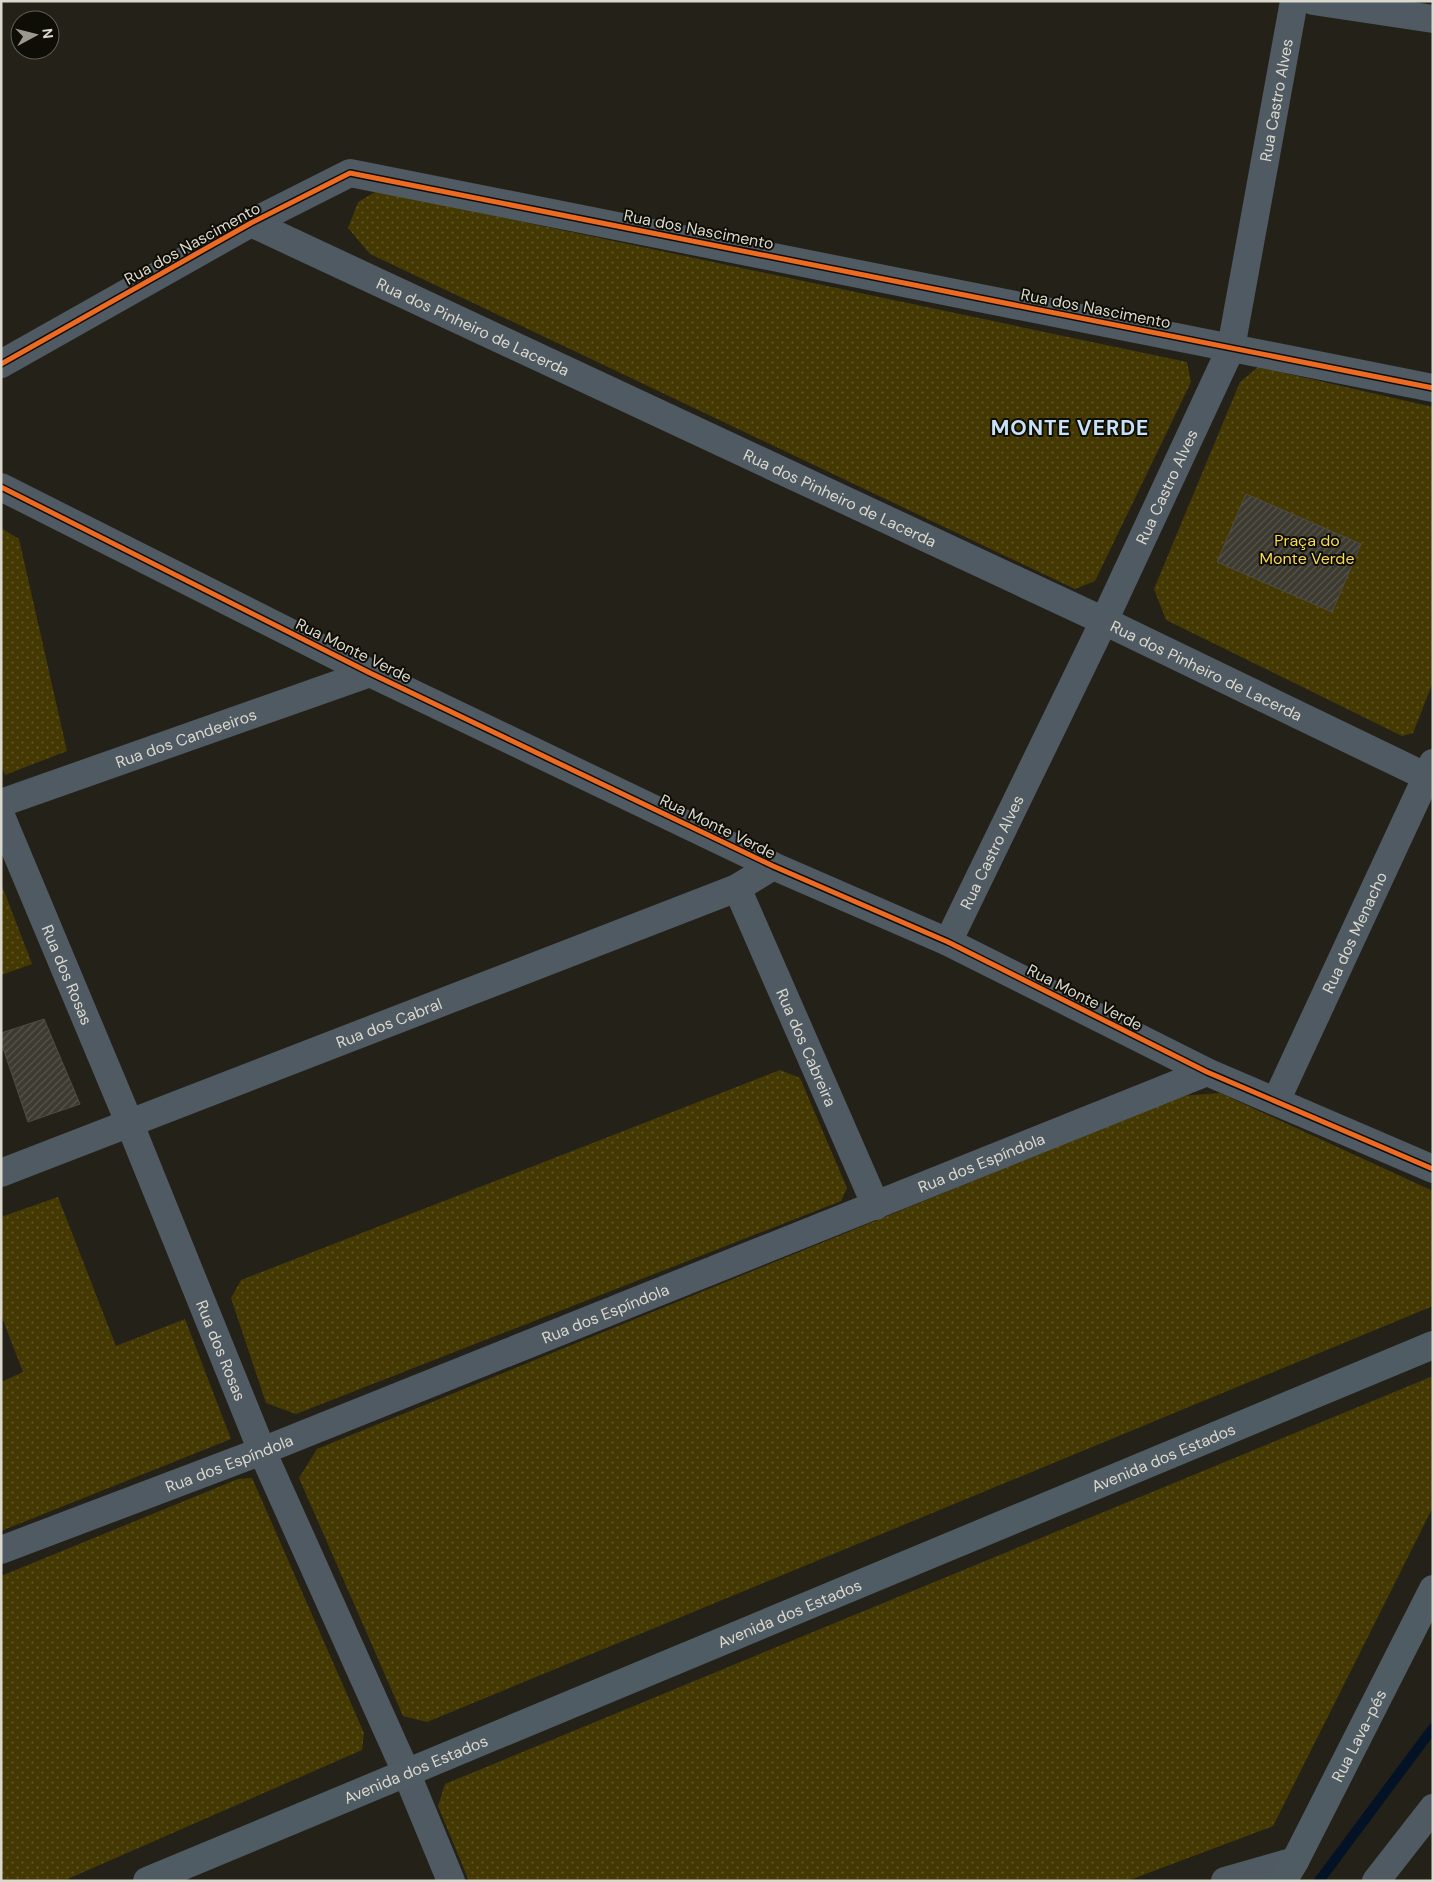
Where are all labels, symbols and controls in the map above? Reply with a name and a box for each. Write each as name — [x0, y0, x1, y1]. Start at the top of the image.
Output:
north arrow — [10, 10, 60, 60]
text: N — [38, 27, 57, 40]
street label: Rua Castro Alves — [1255, 37, 1298, 163]
street label: Rua dos Nascimento — [121, 197, 264, 290]
street label: Rua dos Nascimento — [622, 205, 776, 254]
street label: Rua dos Pinheiro de Lacerda — [373, 273, 573, 381]
street label: Rua dos Nascimento — [1019, 284, 1173, 333]
district label: MONTE VERDE — [991, 414, 1149, 442]
street label: Rua Castro Alves — [1131, 426, 1203, 548]
street label: Rua dos Pinheiro de Lacerda — [740, 444, 940, 552]
park label: Praça do Monte Verde — [1259, 530, 1355, 569]
street label: Rua Monte Verde — [292, 613, 415, 688]
street label: Rua dos Pinheiro de Lacerda — [1107, 616, 1306, 726]
street label: Rua dos Candeeiros — [113, 704, 259, 773]
street label: Rua Monte Verde — [656, 789, 779, 864]
street label: Rua Castro Alves — [955, 792, 1029, 913]
street label: Rua dos Menacho — [1318, 868, 1392, 997]
street label: Rua dos Rosas — [37, 922, 97, 1028]
street label: Rua Monte Verde — [1024, 959, 1146, 1036]
street label: Rua dos Cabreira — [771, 985, 841, 1110]
street label: Rua dos Cabral — [333, 993, 445, 1053]
street label: Rua dos Espíndola — [915, 1128, 1048, 1198]
street label: Rua dos Espíndola — [539, 1279, 672, 1349]
street label: Rua dos Rosas — [191, 1297, 251, 1404]
street label: Avenida dos Estados — [1088, 1419, 1239, 1497]
street label: Rua dos Espíndola — [162, 1430, 296, 1498]
street label: Avenida dos Estados — [714, 1574, 865, 1653]
street label: Rua Lava-pés — [1327, 1686, 1391, 1786]
street label: Avenida dos Estados — [341, 1730, 491, 1809]

